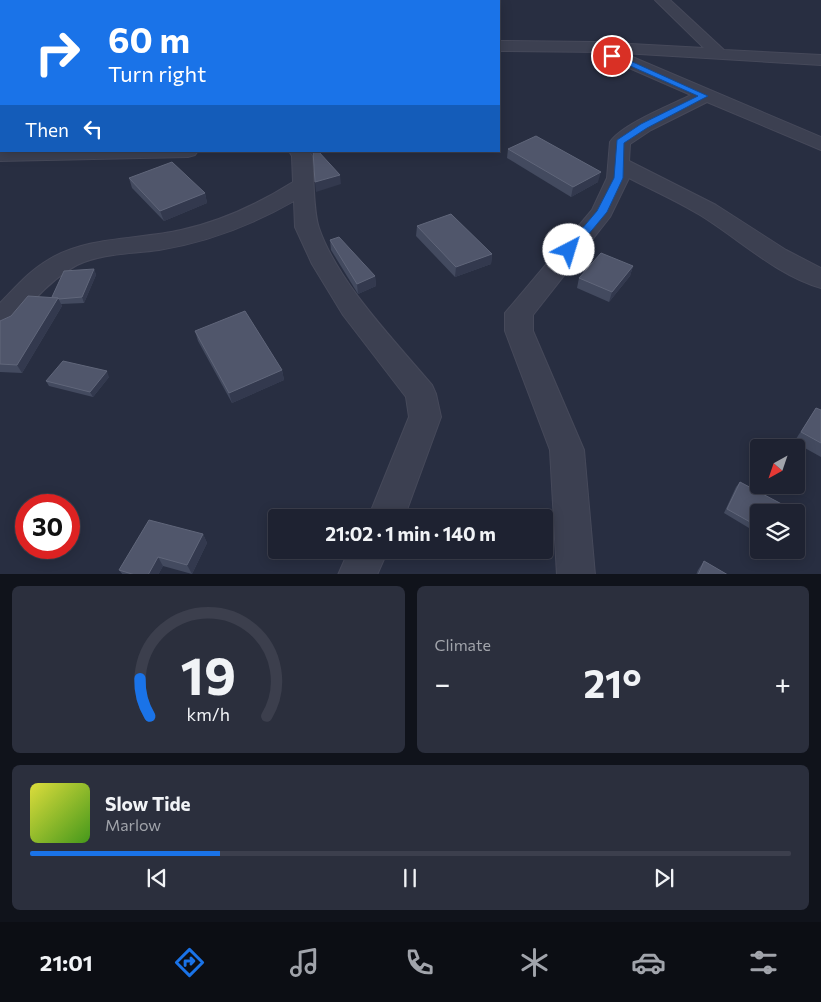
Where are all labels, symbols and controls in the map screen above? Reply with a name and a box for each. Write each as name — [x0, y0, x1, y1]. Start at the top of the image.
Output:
text: 60 m — [108, 17, 190, 60]
icon: right — [25, 20, 90, 85]
pin — [591, 35, 633, 77]
icon: arrive — [598, 42, 626, 70]
text: Turn right — [108, 60, 206, 87]
icon: left — [79, 115, 107, 143]
text: Then — [25, 118, 69, 141]
position arrow — [542, 223, 594, 275]
north arrow — [750, 439, 805, 494]
map controls — [750, 439, 805, 559]
speed limit sign: 30 — [15, 494, 80, 559]
button: layers — [750, 504, 805, 559]
text: 21:02 · 1 min · 140 m — [325, 522, 496, 545]
text: Climate — [435, 635, 491, 654]
text: 19 — [180, 642, 236, 706]
text: 21° — [583, 659, 642, 706]
text: − — [435, 666, 450, 700]
text: + — [775, 666, 791, 700]
text: km/h — [187, 703, 230, 725]
text: Slow Tide — [105, 792, 191, 815]
text: Marlow — [105, 815, 161, 834]
icon: previous — [143, 864, 171, 892]
icon: pause — [396, 864, 424, 892]
icon: next — [650, 864, 678, 892]
icon: directions — [172, 945, 207, 980]
icon: music — [287, 945, 322, 980]
icon: phone — [402, 945, 437, 980]
icon: climate — [517, 945, 552, 980]
icon: car — [631, 945, 666, 980]
icon: filters — [746, 945, 781, 980]
text: 21:01 — [40, 949, 93, 976]

